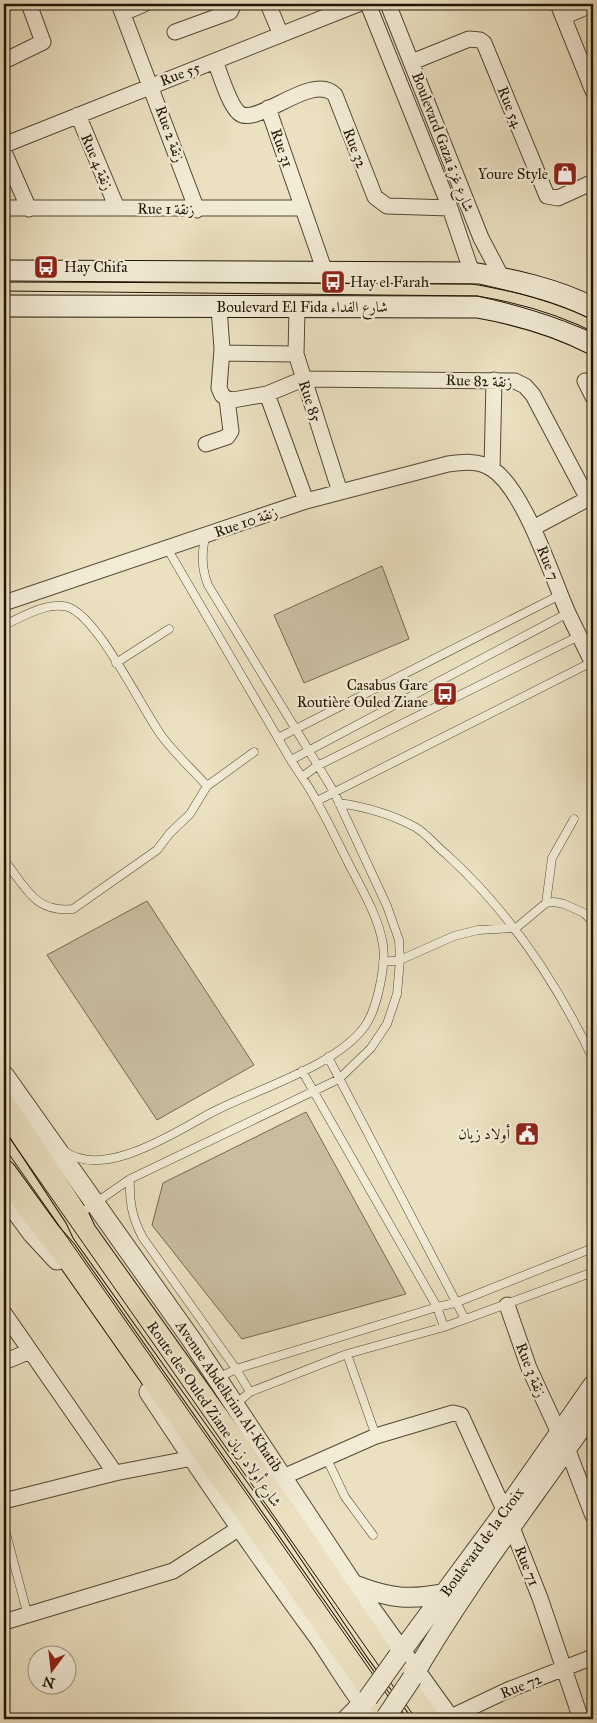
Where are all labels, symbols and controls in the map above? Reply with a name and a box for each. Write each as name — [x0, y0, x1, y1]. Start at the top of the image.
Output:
street label: Rue 55 — [157, 58, 203, 90]
street label: Boulevard Gaza شارع غزة — [404, 69, 478, 216]
street label: Rue 54 — [494, 84, 527, 131]
street label: Rue 2 زنقة — [151, 103, 189, 165]
street label: Rue 32 — [339, 125, 371, 171]
street label: Rue 31 — [267, 126, 297, 170]
street label: Rue 4 زنقة — [77, 131, 117, 193]
shop icon: Youre Style — [552, 161, 578, 187]
place label: Youre Style — [478, 165, 548, 183]
street label: Rue 1 زنقة — [137, 200, 195, 218]
bus stop icon: Hay Chifa — [33, 254, 59, 280]
place label: Hay Chifa — [64, 258, 128, 276]
bus stop icon: Hay el Farah — [320, 269, 346, 295]
place label: Hay el Farah — [350, 273, 430, 291]
street label: Boulevard El Fida شارع الفداء — [216, 298, 388, 320]
street label: Rue 82 زنقة — [445, 371, 513, 391]
street label: Rue 85 — [295, 378, 325, 424]
street label: Rue 10 زنقة — [212, 503, 280, 541]
street label: Rue 7 — [533, 543, 563, 583]
place label: Casabus Gare Routière Ouled Ziane — [297, 676, 428, 711]
bus stop icon: Casabus Gare Routière Ouled Ziane — [432, 681, 458, 707]
public building icon: أولاد زيان — [514, 1121, 540, 1147]
place label: أولاد زيان — [458, 1123, 510, 1143]
street label: Avenue Abdelkrim Al-Khatib — [171, 1316, 286, 1475]
street label: Route des Ouled Ziane شارع أولاد زيان — [140, 1317, 287, 1513]
street label: Rue 3 زنقة — [512, 1340, 550, 1400]
street label: Boulevard de la Croix — [436, 1484, 528, 1600]
street label: Rue 71 — [511, 1543, 543, 1589]
north arrow — [28, 1646, 78, 1696]
street label: Rue 72 — [498, 1669, 545, 1702]
text: N — [41, 1672, 57, 1692]

